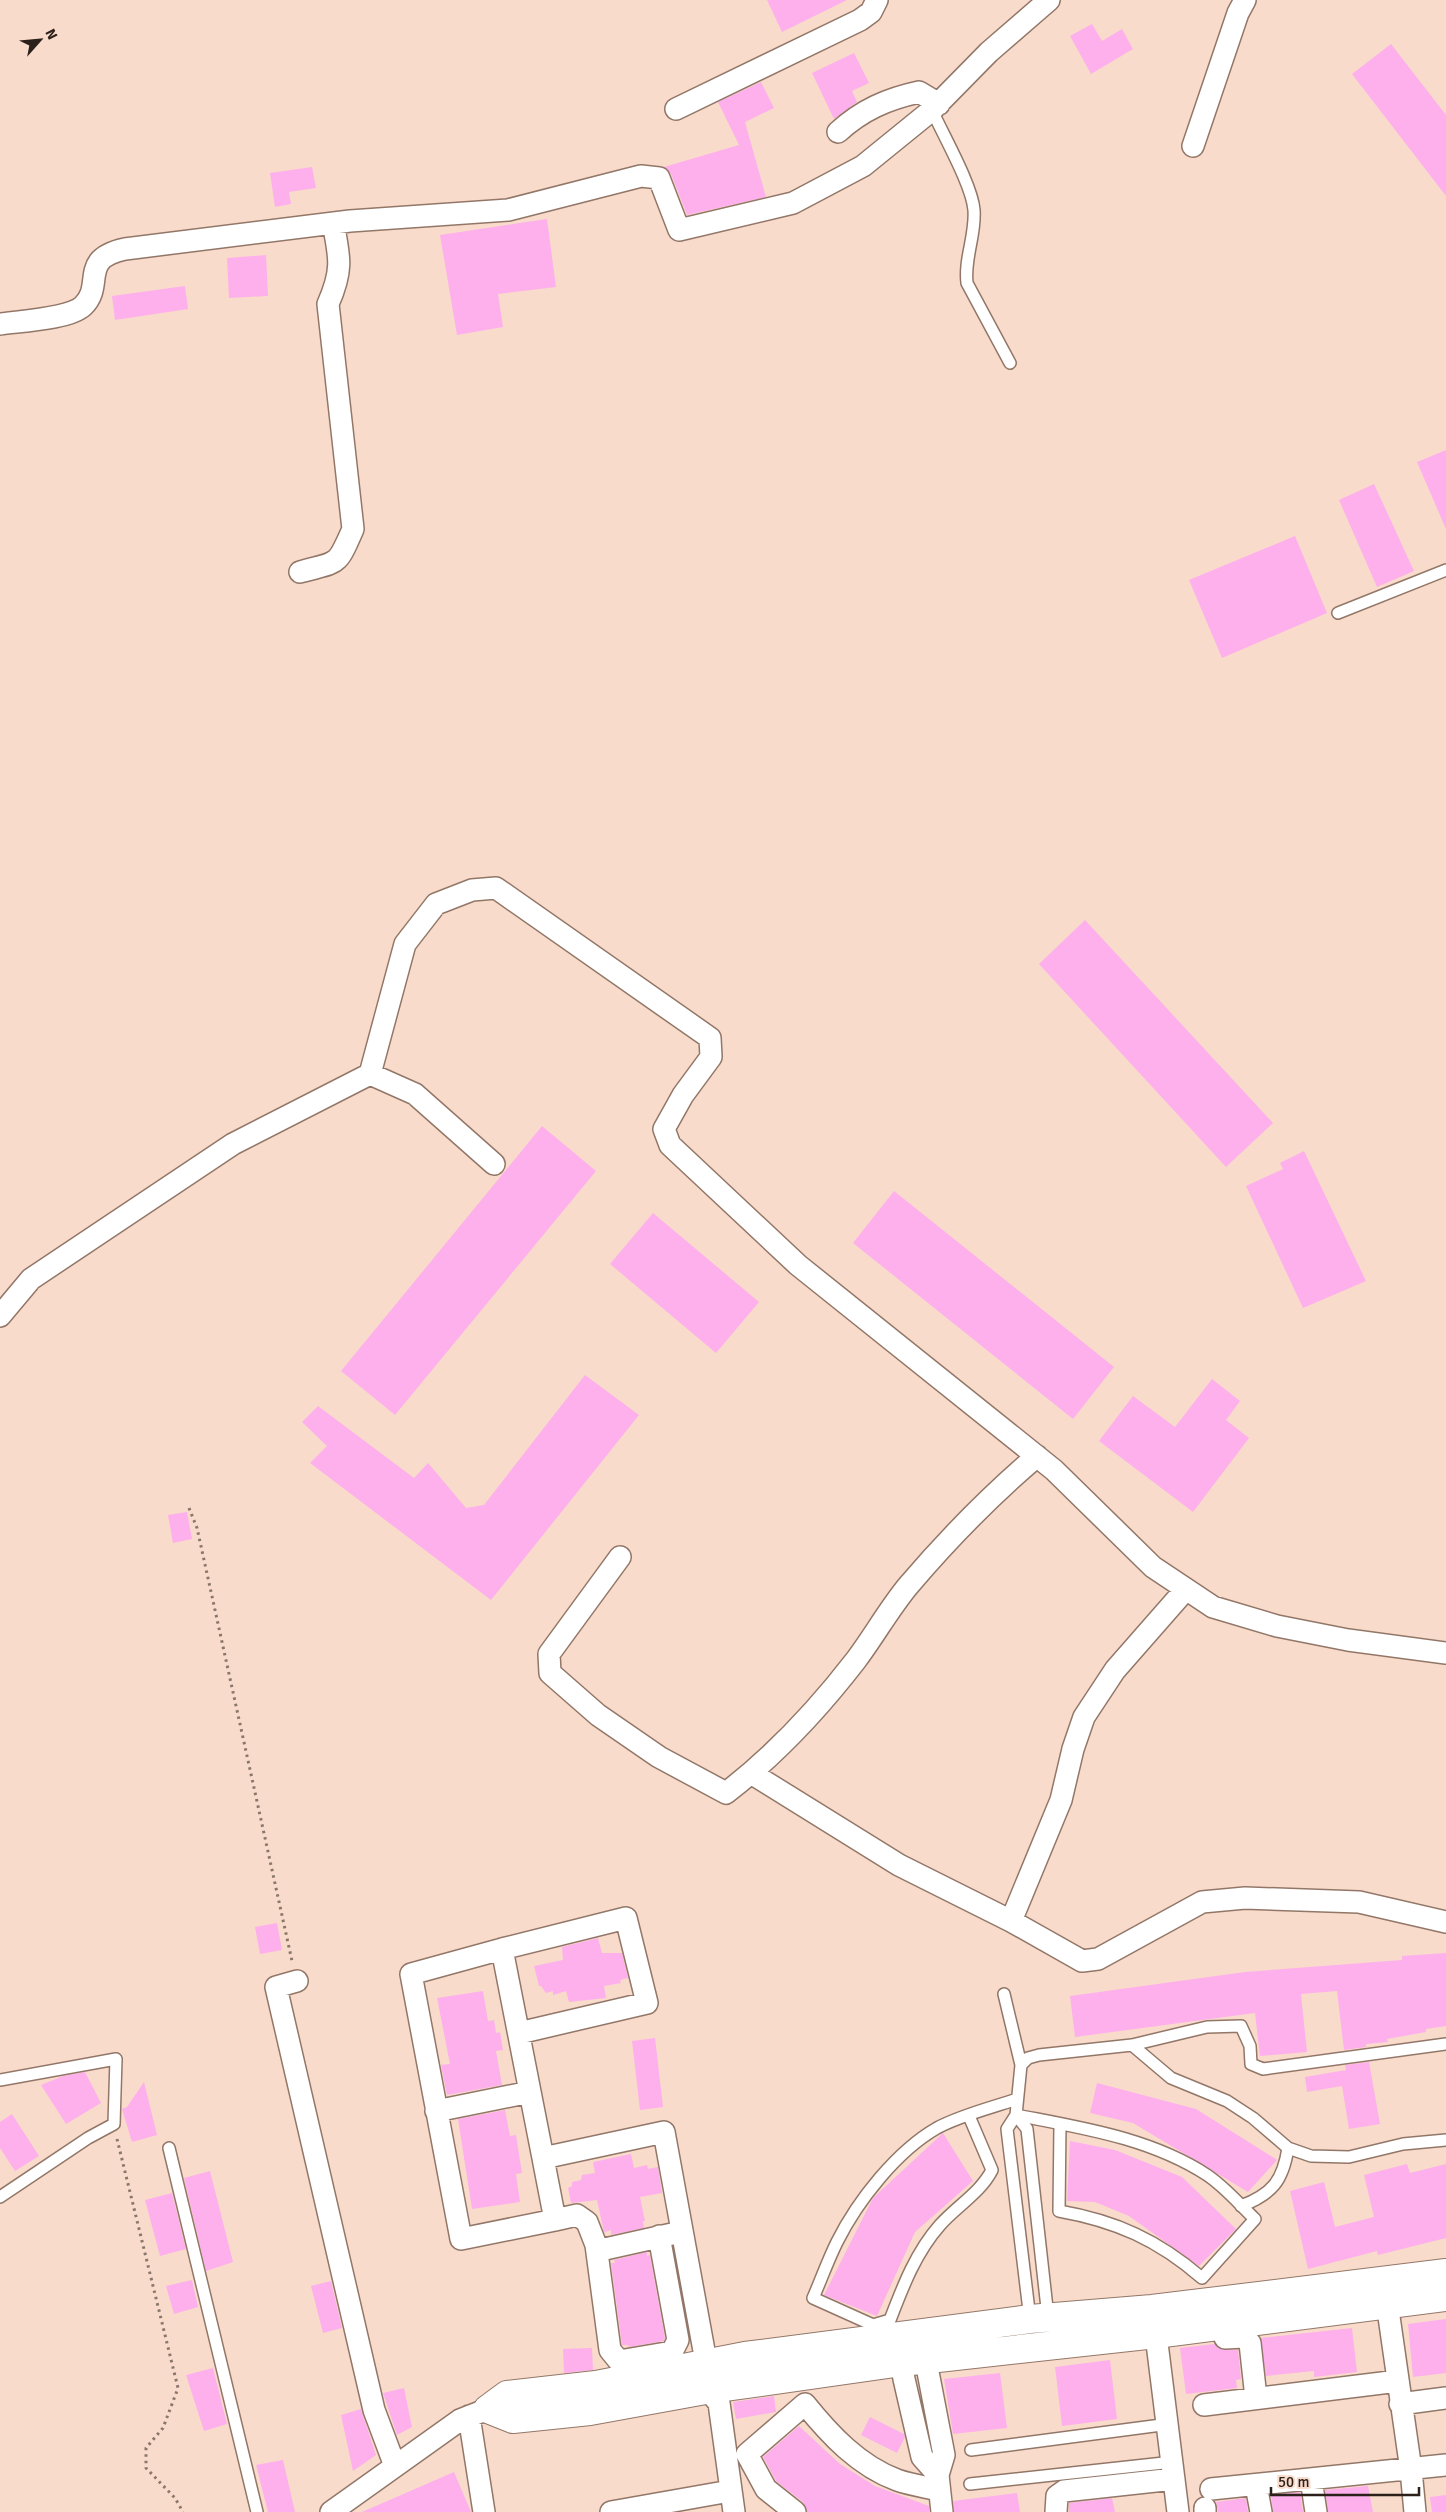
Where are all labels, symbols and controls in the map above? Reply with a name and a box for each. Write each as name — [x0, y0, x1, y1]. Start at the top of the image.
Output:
north arrow — [15, 15, 65, 65]
text: N — [41, 26, 61, 43]
scale bar — [1271, 2464, 1418, 2496]
text: 50 m — [1278, 2473, 1309, 2491]

